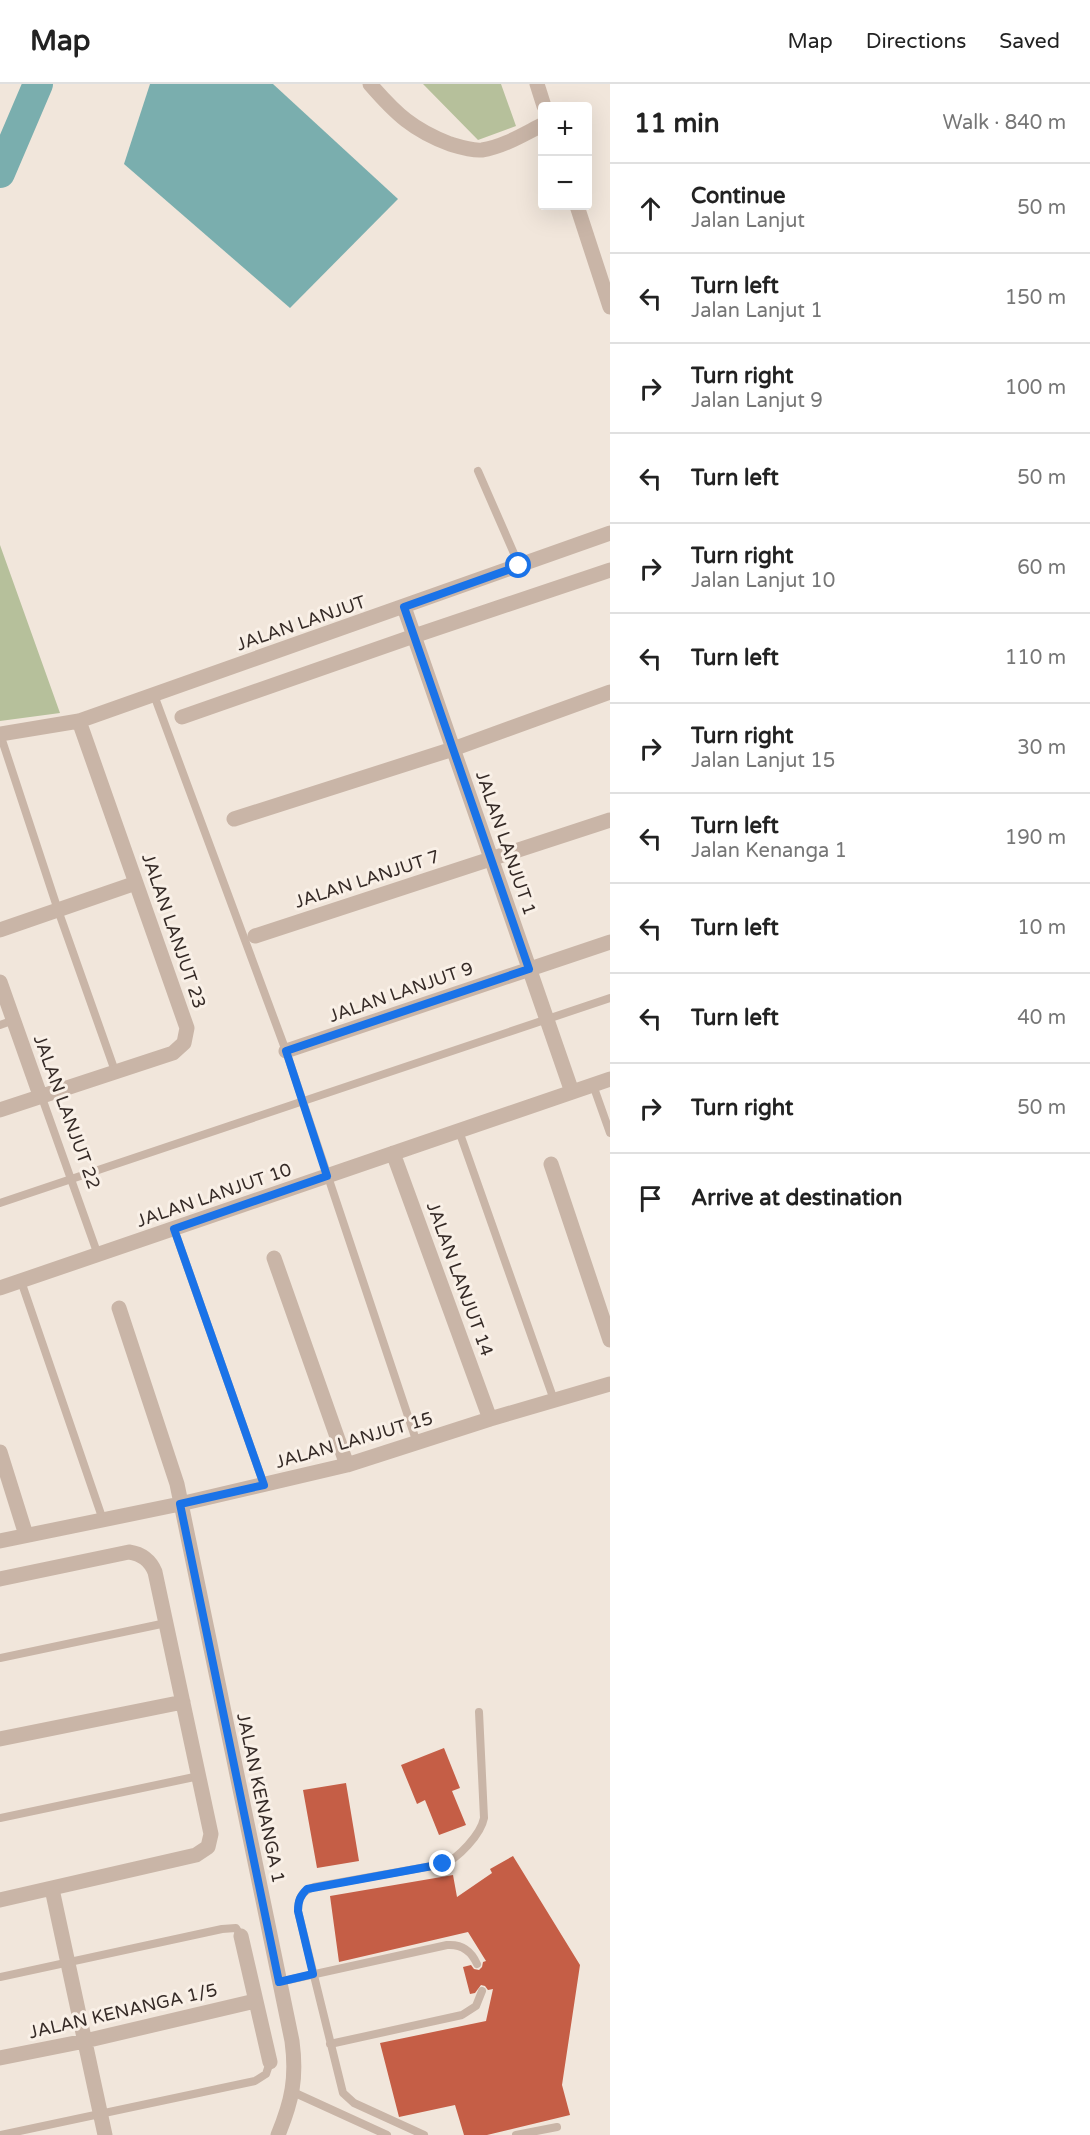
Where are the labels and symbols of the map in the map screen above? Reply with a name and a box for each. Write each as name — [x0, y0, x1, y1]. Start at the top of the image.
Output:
route start — [505, 552, 531, 578]
street label: JALAN LANJUT — [233, 591, 369, 655]
street label: JALAN LANJUT 1 — [471, 768, 541, 918]
street label: JALAN LANJUT 7 — [292, 845, 442, 913]
street label: JALAN LANJUT 23 — [137, 851, 211, 1011]
street label: JALAN LANJUT 9 — [326, 957, 476, 1027]
street label: JALAN LANJUT 22 — [29, 1032, 105, 1192]
street label: JALAN LANJUT 10 — [134, 1158, 294, 1232]
street label: JALAN LANJUT 14 — [422, 1199, 498, 1359]
street label: JALAN LANJUT 15 — [273, 1407, 435, 1473]
street label: JALAN KENANGA 1 — [232, 1711, 290, 1885]
route end — [429, 1850, 455, 1876]
street label: JALAN KENANGA 1/5 — [27, 1979, 219, 2043]

